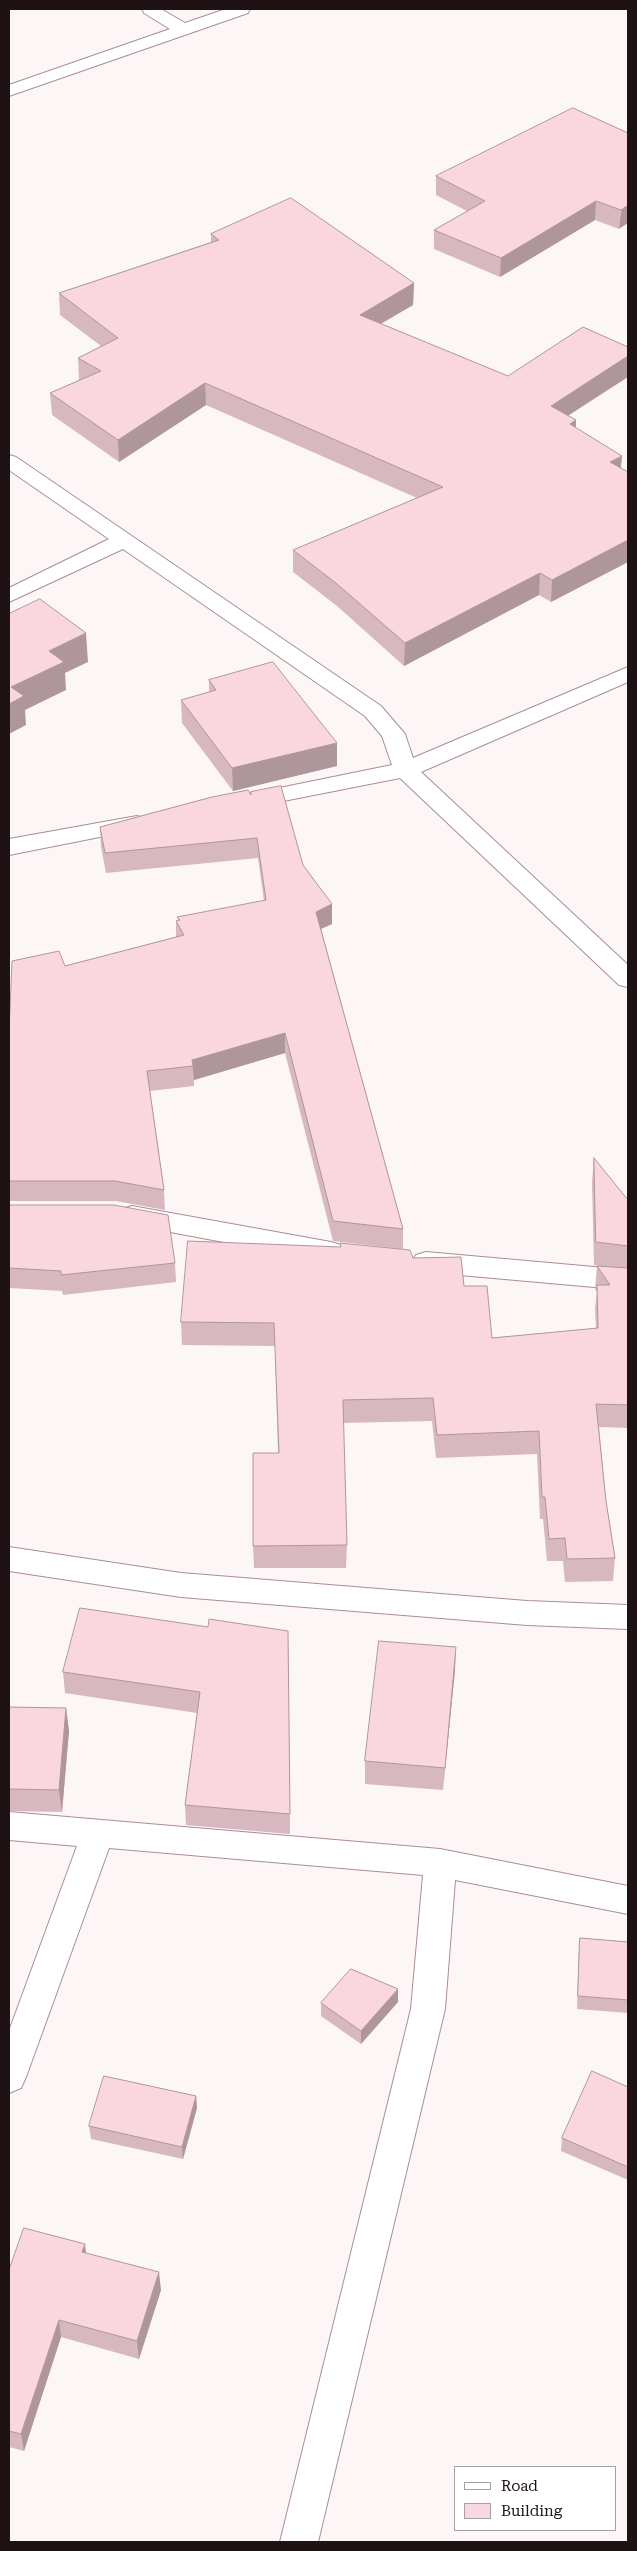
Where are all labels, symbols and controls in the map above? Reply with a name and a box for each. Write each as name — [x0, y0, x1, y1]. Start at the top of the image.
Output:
legend — [454, 2466, 617, 2531]
text: Road — [501, 2477, 538, 2495]
text: Building — [501, 2502, 562, 2520]

